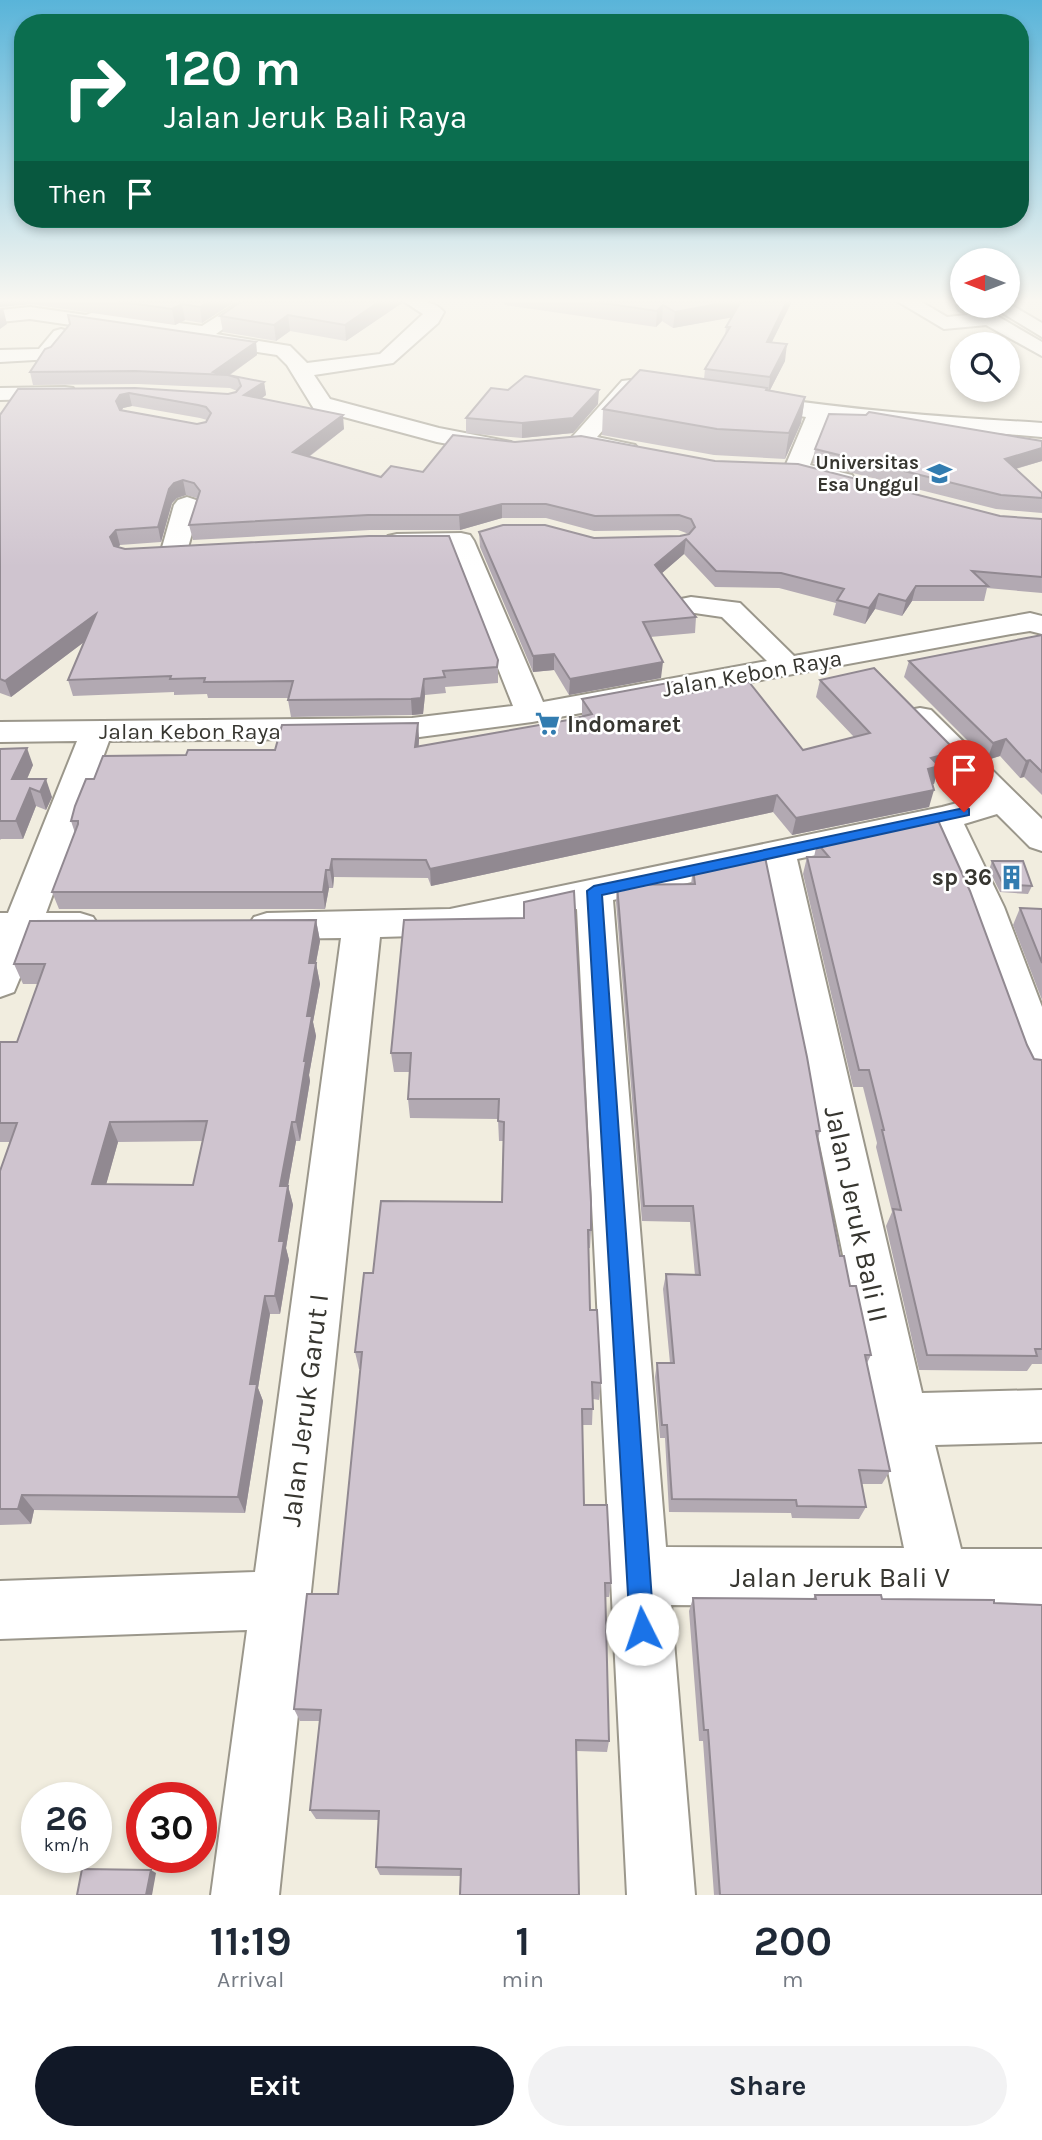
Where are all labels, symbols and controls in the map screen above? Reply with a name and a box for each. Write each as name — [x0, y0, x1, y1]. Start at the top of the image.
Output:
text: 120 m — [164, 40, 301, 97]
icon: right — [49, 42, 140, 133]
text: Jalan Jeruk Bali Raya — [164, 99, 467, 136]
icon: arrive — [121, 175, 159, 213]
text: Then — [49, 179, 107, 210]
north arrow — [950, 248, 1020, 318]
map controls — [950, 248, 1020, 402]
button: search — [950, 332, 1020, 402]
place label: Universitas Esa Unggul — [816, 452, 919, 496]
school or university icon: Universitas Esa Unggul — [925, 459, 953, 487]
street label: Jalan Kebon Raya — [660, 644, 844, 703]
supermarket icon: Indomaret — [533, 710, 561, 738]
place label: Indomaret — [567, 711, 681, 738]
street label: Jalan Kebon Raya — [99, 718, 281, 745]
pin — [934, 740, 994, 812]
icon: arrive — [945, 751, 983, 789]
building icon: sp 36 — [998, 863, 1026, 891]
place label: sp 36 — [932, 864, 992, 891]
street label: Jalan Jeruk Bali II — [817, 1103, 896, 1325]
street label: Jalan Jeruk Garut I — [274, 1292, 335, 1528]
street label: Jalan Jeruk Bali V — [730, 1561, 950, 1594]
position arrow — [605, 1592, 679, 1666]
speed limit sign: 30 — [126, 1782, 217, 1873]
text: 26 — [45, 1798, 88, 1839]
text: km/h — [44, 1834, 89, 1856]
text: 11:19 — [210, 1916, 292, 1966]
text: 1 — [515, 1916, 530, 1966]
text: 200 — [754, 1916, 832, 1966]
text: Arrival — [217, 1966, 284, 1993]
text: min — [502, 1966, 544, 1993]
text: m — [782, 1966, 804, 1993]
button: Exit — [35, 2046, 514, 2126]
button: Share — [528, 2046, 1007, 2126]

